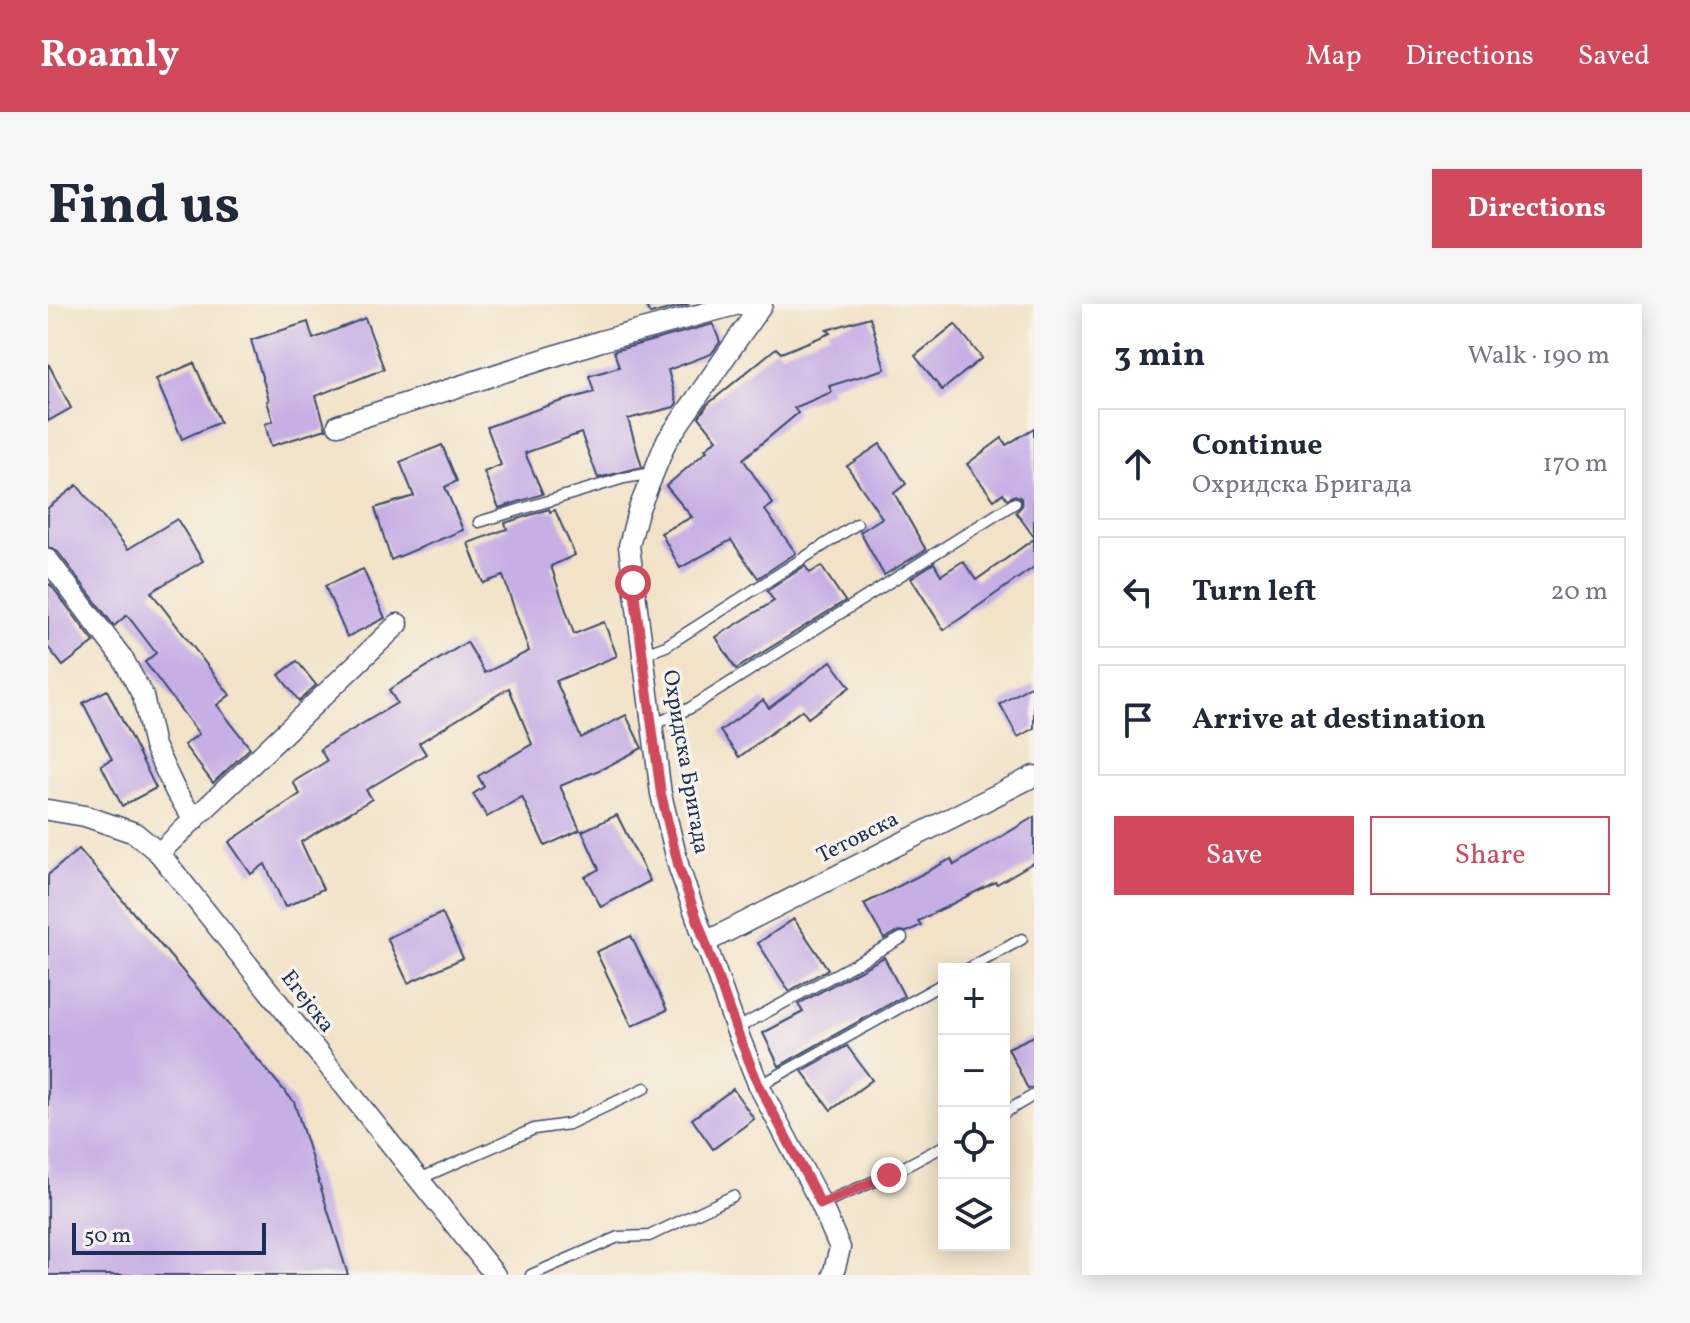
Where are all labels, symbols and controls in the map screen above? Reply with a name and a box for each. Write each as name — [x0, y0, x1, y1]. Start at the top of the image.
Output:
text: Roamly — [40, 30, 179, 83]
text: Map — [1306, 37, 1362, 76]
text: Directions — [1406, 37, 1534, 76]
text: Saved — [1578, 37, 1650, 76]
text: Find us — [48, 169, 240, 247]
button: Directions — [1432, 169, 1642, 248]
text: 3 min — [1114, 333, 1205, 380]
text: Walk · 190 m — [1467, 338, 1610, 374]
text: Continue — [1192, 425, 1323, 467]
icon: ahead — [1116, 442, 1160, 486]
text: 170 m — [1543, 446, 1608, 482]
text: Охридска Бригада — [1192, 467, 1412, 503]
route start — [615, 565, 651, 601]
icon: left — [1116, 570, 1160, 614]
text: Turn left — [1192, 571, 1316, 613]
text: 20 m — [1550, 574, 1608, 610]
street label: Охридска Бригада — [654, 667, 716, 857]
icon: arrive — [1116, 698, 1160, 742]
text: Arrive at destination — [1192, 699, 1486, 741]
street label: Тетовска — [812, 804, 904, 872]
button: Save — [1114, 816, 1354, 895]
button: Share — [1370, 816, 1610, 895]
map controls — [938, 963, 1010, 1251]
button: + — [938, 963, 1010, 1035]
street label: Егејска — [273, 964, 341, 1040]
button: − — [938, 1035, 1010, 1107]
button: locate — [938, 1107, 1010, 1179]
route end — [871, 1157, 907, 1193]
button: layers — [938, 1179, 1010, 1251]
scale bar — [72, 1219, 266, 1255]
text: 50 m — [84, 1221, 131, 1252]

